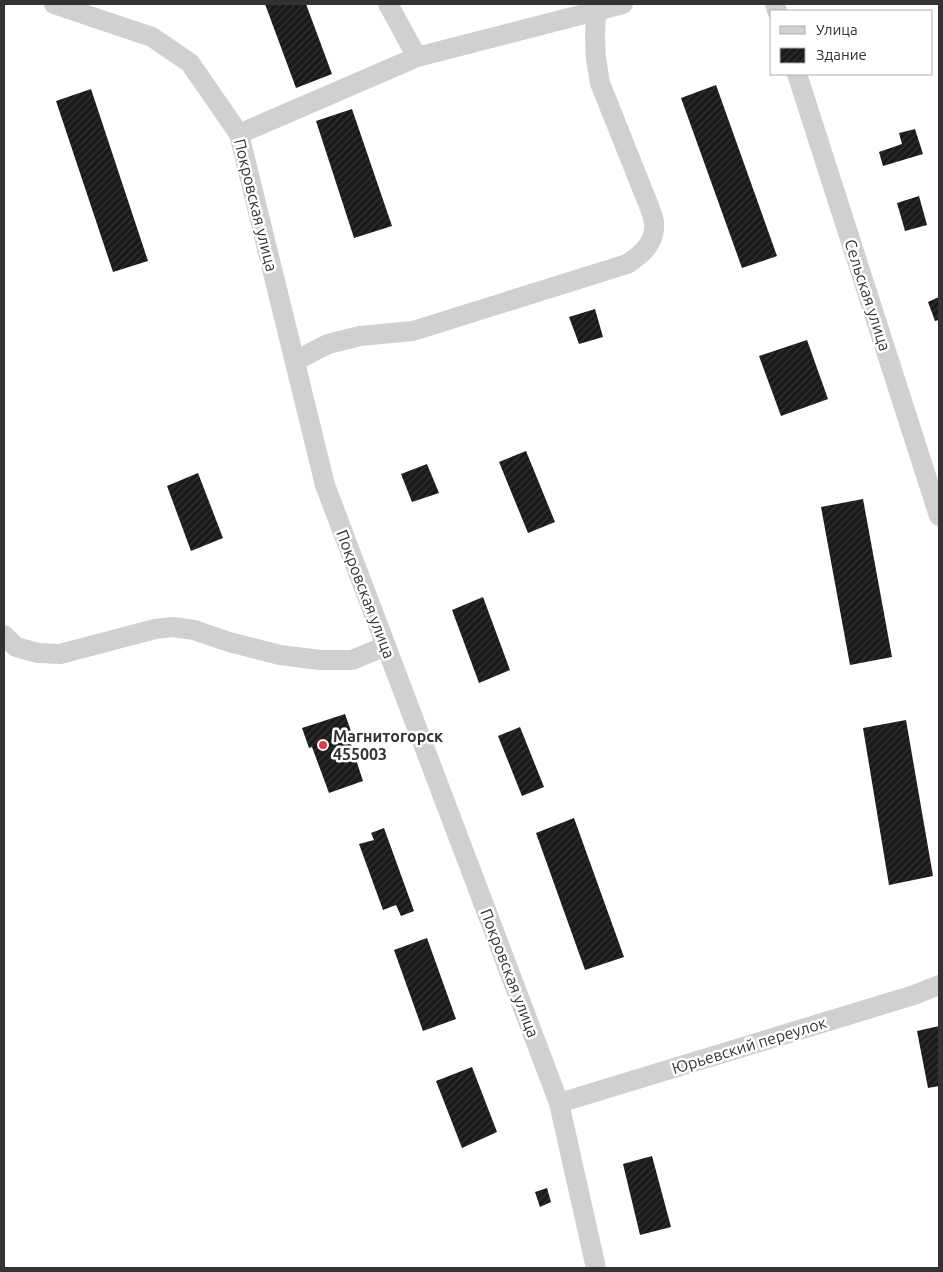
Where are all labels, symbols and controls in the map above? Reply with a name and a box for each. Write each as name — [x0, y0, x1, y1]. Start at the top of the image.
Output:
legend — [770, 10, 933, 75]
text: Улица — [816, 21, 858, 38]
text: Здание — [816, 46, 867, 63]
street label: Покровская улица — [231, 137, 281, 273]
street label: Сельская улица — [841, 237, 895, 353]
street label: Покровская улица — [333, 527, 399, 661]
place label: Магнитогорск 455003 — [333, 727, 443, 763]
marker: Магнитогорск 455003 — [317, 739, 329, 751]
street label: Покровская улица — [477, 906, 543, 1040]
street label: Юрьевский переулок — [670, 1013, 828, 1077]

